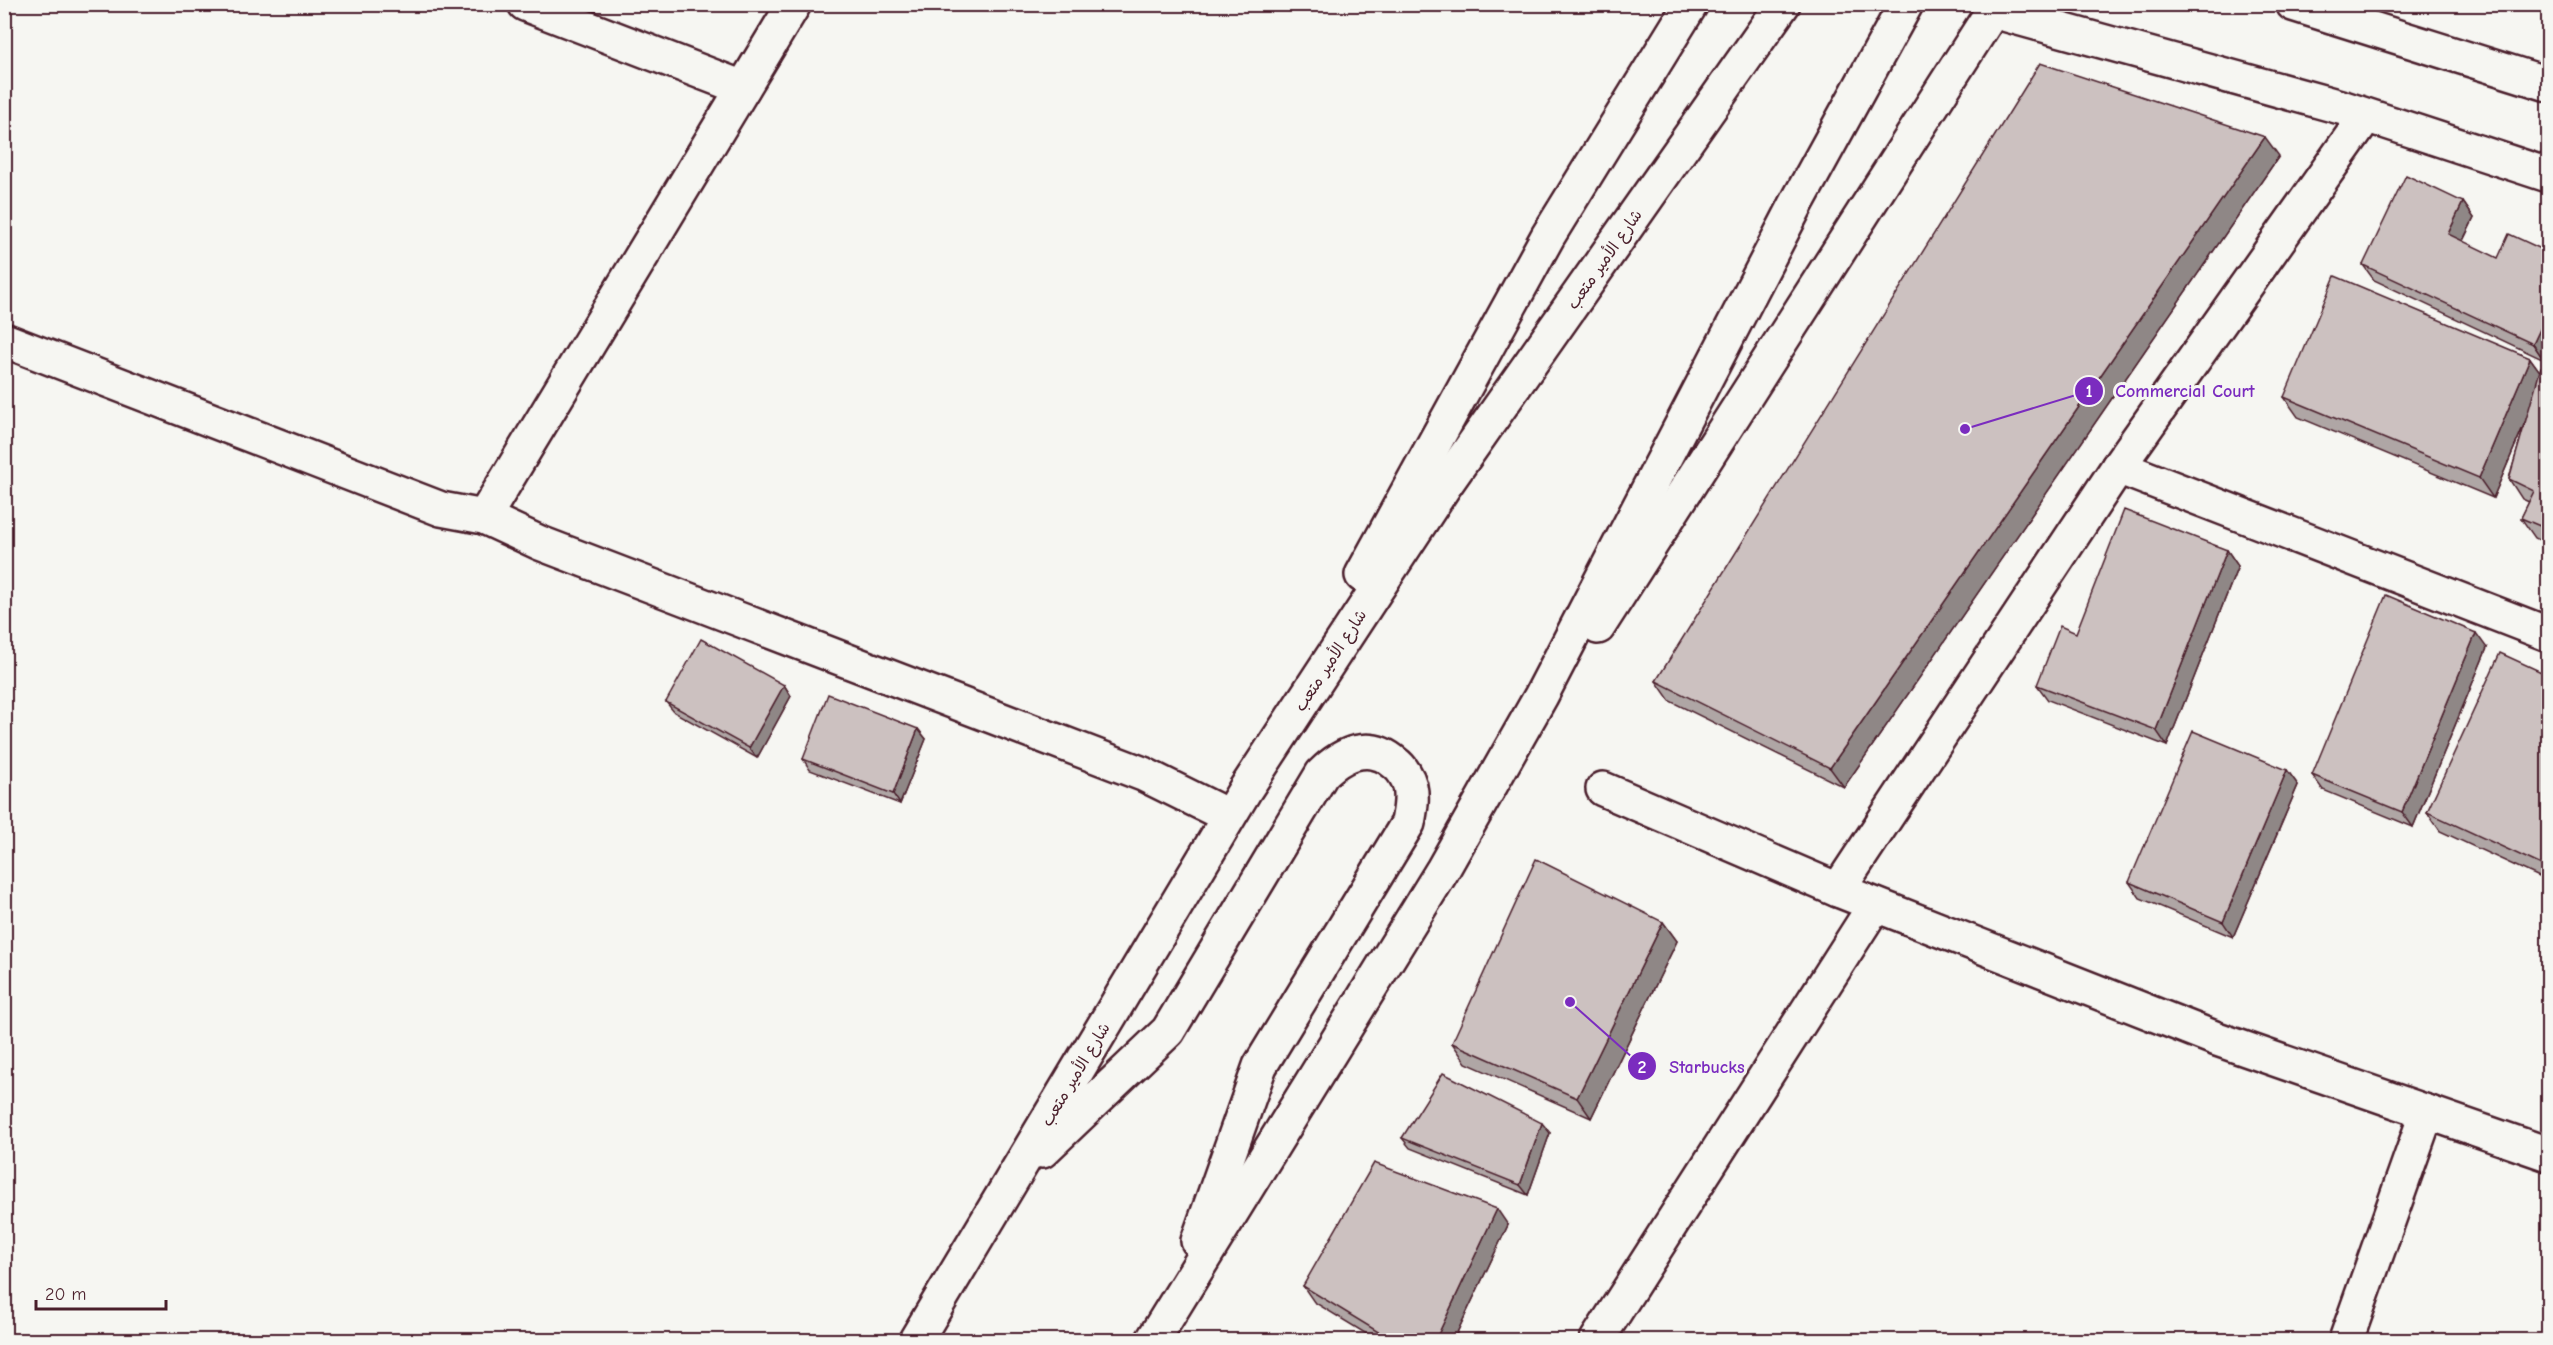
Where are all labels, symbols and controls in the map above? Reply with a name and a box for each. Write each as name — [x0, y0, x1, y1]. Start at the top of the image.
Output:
street label: شارع الأمير متعب — [1562, 205, 1647, 314]
callout: Commercial Court — [2074, 373, 2267, 409]
text: 1 — [2085, 381, 2093, 402]
text: Commercial Court — [2115, 381, 2256, 402]
street label: شارع الأمير متعب — [1290, 605, 1372, 716]
street label: شارع الأمير متعب — [1036, 1019, 1116, 1130]
callout: Starbucks — [1627, 1048, 1757, 1084]
text: 2 — [1638, 1057, 1647, 1078]
text: Starbucks — [1669, 1057, 1745, 1078]
scale bar — [36, 1273, 166, 1311]
text: 20 m — [45, 1284, 86, 1305]

